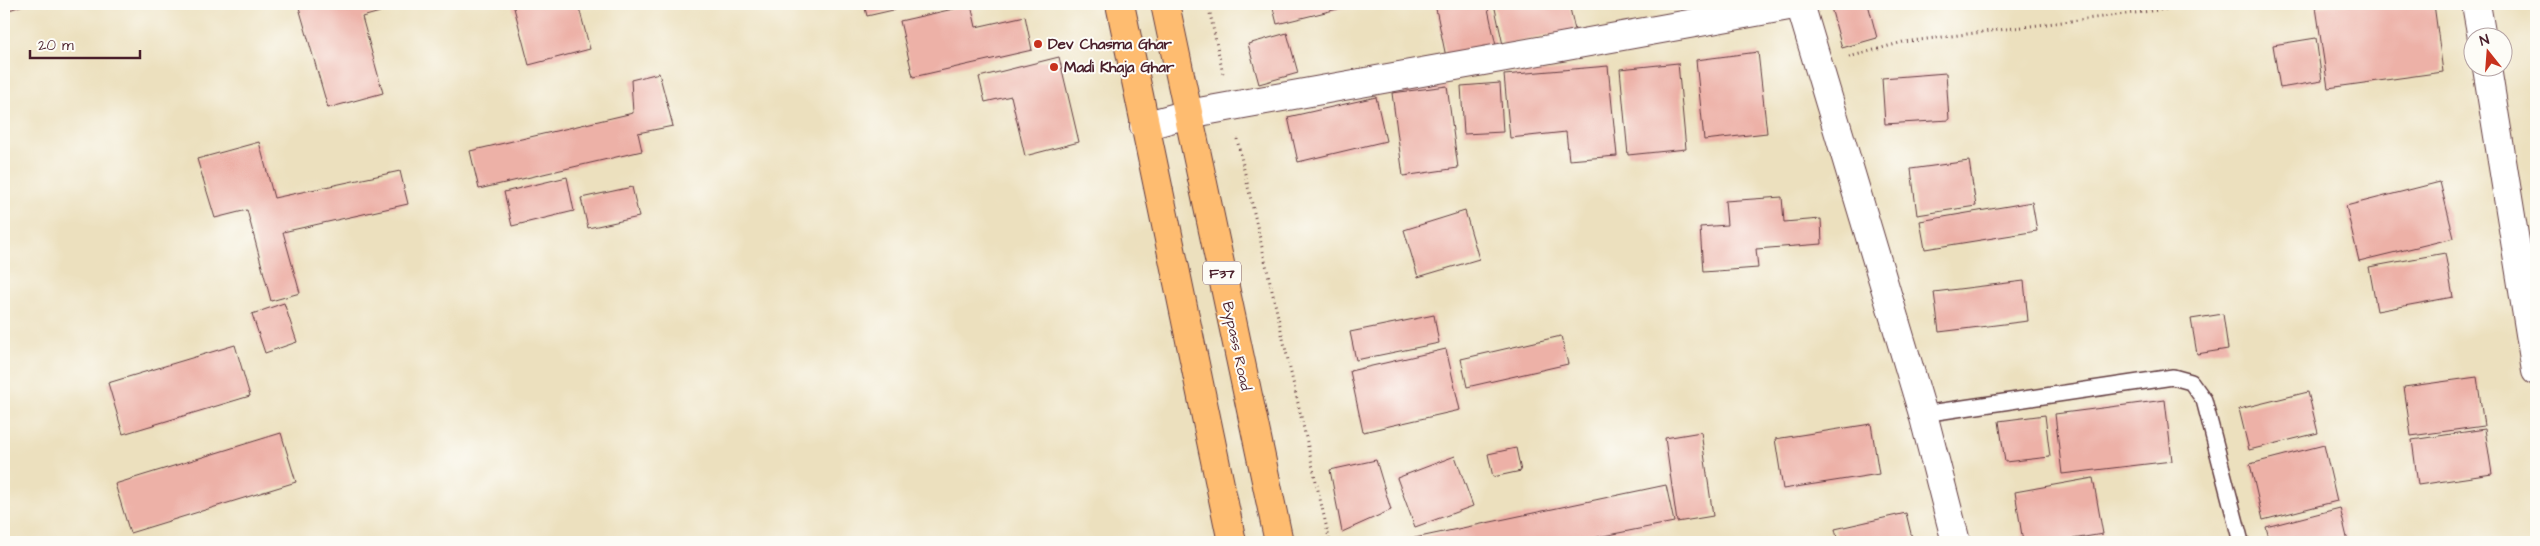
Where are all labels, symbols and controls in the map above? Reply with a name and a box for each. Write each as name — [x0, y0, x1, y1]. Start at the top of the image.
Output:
scale bar — [30, 28, 140, 60]
north arrow — [2462, 28, 2512, 78]
text: N — [2477, 30, 2492, 51]
place label: Dev Chasma Ghar — [1048, 34, 1173, 55]
text: 20 m — [38, 35, 74, 56]
marker: Dev Chasma Ghar — [1032, 38, 1044, 50]
place label: Madi Khaja Ghar — [1064, 57, 1175, 78]
marker: Madi Khaja Ghar — [1048, 61, 1060, 73]
road number: F37 — [1203, 262, 1241, 284]
street label: Bypass Road — [1216, 300, 1256, 393]

